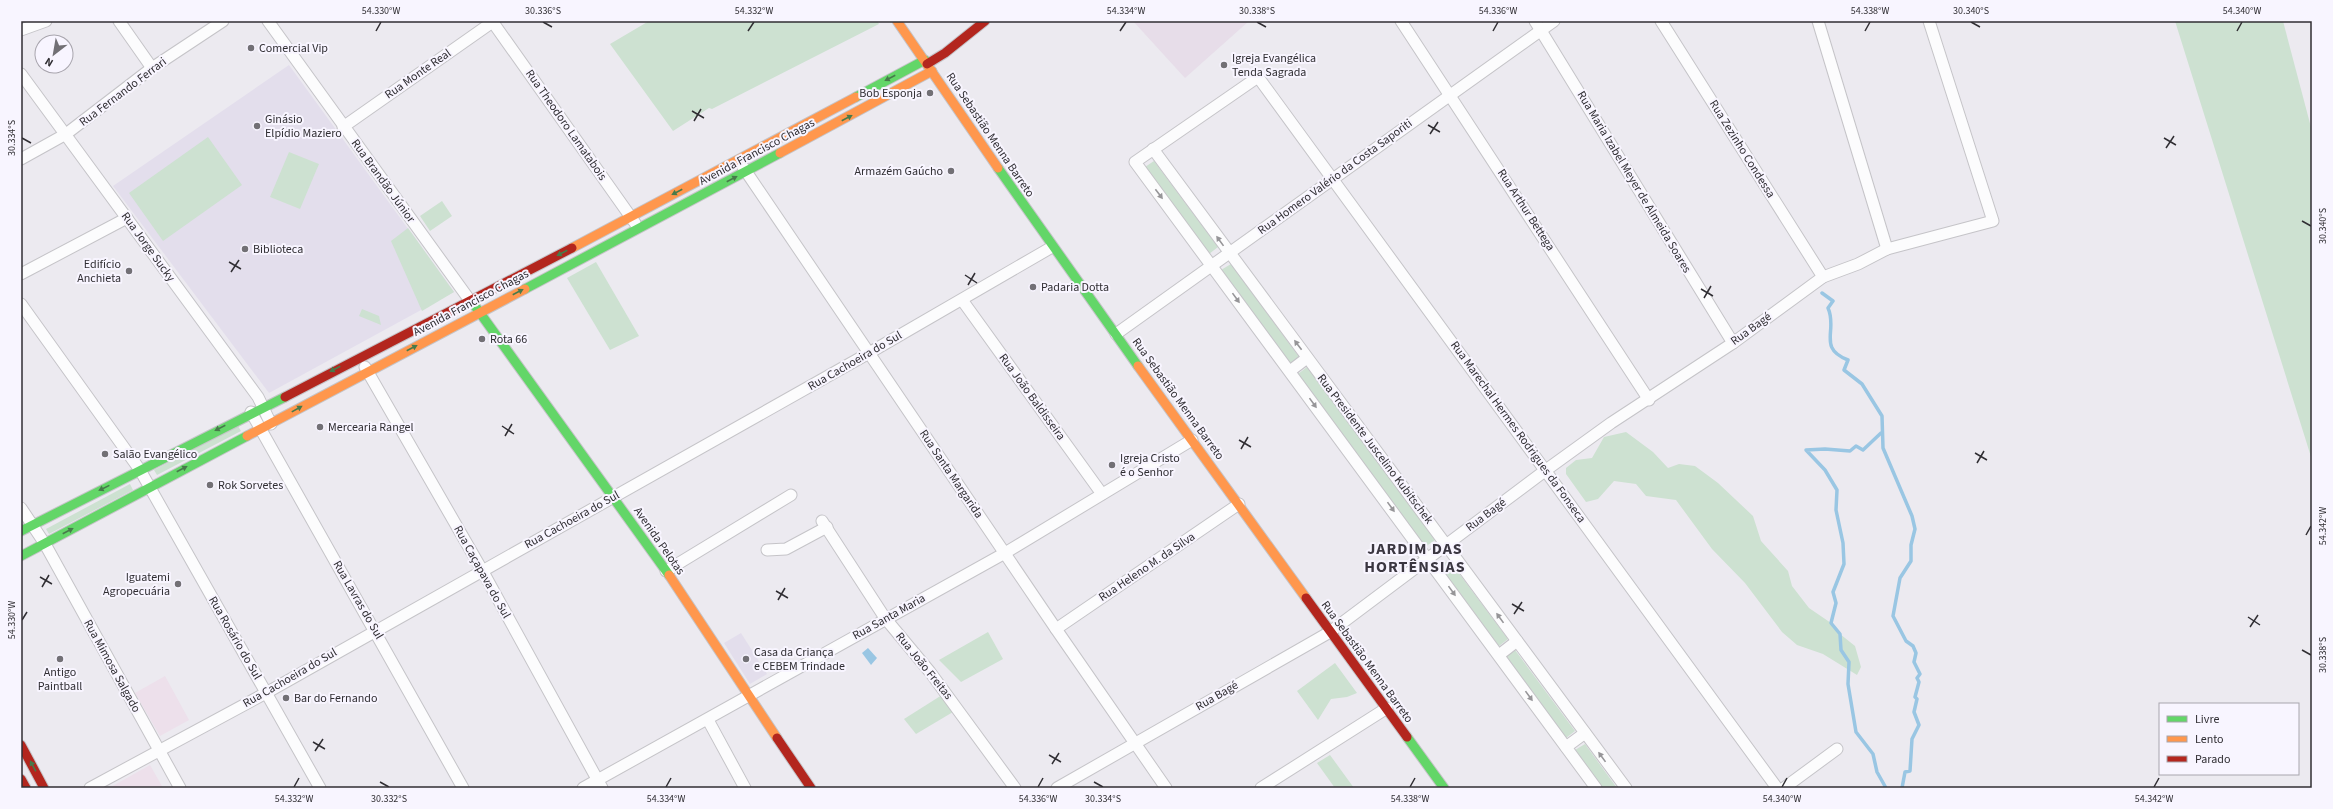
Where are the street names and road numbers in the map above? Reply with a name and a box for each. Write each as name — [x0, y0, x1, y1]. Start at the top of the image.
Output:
street label: Rua Monte Real — [381, 45, 455, 103]
street label: Rua Fernando Ferrari — [76, 53, 170, 130]
street label: Rua Theodoro Lamatabois — [521, 66, 611, 184]
street label: Rua Sebastião Menna Barreto — [942, 69, 1038, 201]
street label: Rua Maria Izabel Meyer de Almeida Soares — [1573, 88, 1695, 276]
street label: Rua Zezinho Condessa — [1705, 97, 1779, 201]
street label: Avenida Francisco Chagas — [696, 114, 818, 190]
street label: Rua Homero Valério da Costa Saporiti — [1254, 115, 1416, 239]
street label: Rua Brandão Júnior — [347, 136, 420, 227]
street label: Rua Arthur Bettega — [1493, 166, 1559, 254]
street label: Rua Jorge Sucky — [117, 209, 179, 286]
street label: Avenida Francisco Chagas — [410, 265, 532, 341]
street label: Rua Bagé — [1727, 308, 1775, 350]
street label: Rua Cachoeira do Sul — [805, 327, 905, 395]
street label: Rua Sebastião Menna Barreto — [1128, 334, 1228, 464]
street label: Rua Marechal Hermes Rodrigues da Fonseca — [1446, 338, 1590, 526]
street label: Rua João Baldisseira — [995, 350, 1069, 444]
street label: Rua Presidente Juscelino Kubitschek — [1313, 371, 1437, 528]
street label: Rua Santa Margarida — [915, 426, 987, 522]
street label: Rua Cachoeira do Sul — [522, 487, 622, 553]
street label: Rua Bagé — [1462, 494, 1510, 536]
street label: Avenida Pelotas — [629, 504, 689, 578]
street label: Rua Caçapava do Sul — [449, 522, 515, 622]
street label: Rua Heleno M. da Silva — [1095, 528, 1199, 606]
street label: Rua Lavras do Sul — [329, 558, 387, 642]
street label: Rua Santa Maria — [849, 590, 929, 644]
street label: Rua Rosário do Sul — [204, 593, 266, 683]
street label: Rua Sebastião Menna Barreto — [1317, 597, 1417, 727]
street label: Rua Mimosa Salgado — [79, 616, 145, 716]
street label: Rua João Freitas — [891, 629, 957, 703]
street label: Rua Cachoeira do Sul — [240, 644, 340, 712]
street label: Rua Bagé — [1193, 677, 1242, 715]

